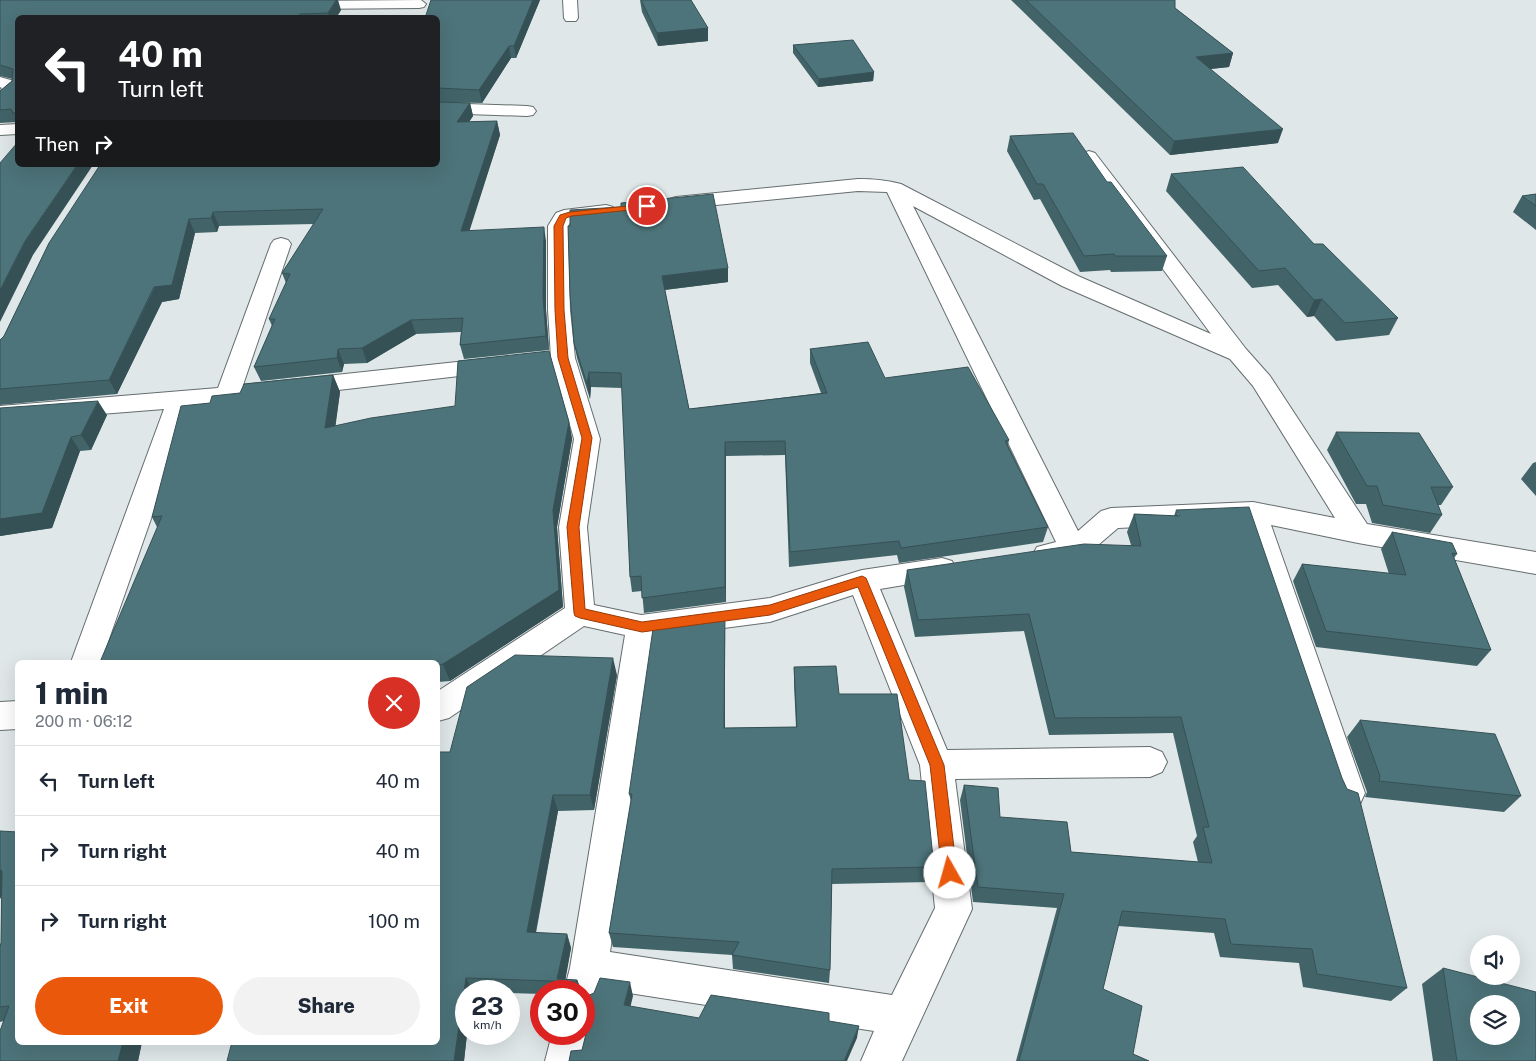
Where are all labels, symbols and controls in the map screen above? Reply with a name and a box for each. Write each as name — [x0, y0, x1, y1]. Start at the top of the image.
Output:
text: 40 m — [118, 34, 203, 75]
icon: left — [35, 35, 100, 100]
text: Turn left — [118, 76, 204, 102]
icon: right — [89, 130, 117, 158]
text: Then — [35, 133, 79, 155]
pin — [626, 185, 668, 227]
icon: arrive — [633, 192, 661, 220]
text: 1 min — [35, 675, 108, 711]
button: close — [368, 677, 420, 729]
text: 200 m · 06:12 — [35, 712, 132, 731]
icon: left — [35, 767, 63, 795]
text: Turn left — [78, 770, 155, 792]
text: 40 m — [375, 770, 420, 792]
icon: right — [35, 837, 63, 865]
text: Turn right — [78, 840, 167, 862]
text: 40 m — [375, 840, 420, 862]
position arrow — [923, 846, 975, 898]
icon: right — [35, 907, 63, 935]
text: Turn right — [78, 910, 167, 932]
text: 100 m — [368, 910, 420, 932]
map controls — [1470, 935, 1520, 1045]
button: sound — [1470, 935, 1520, 985]
button: Exit — [35, 977, 223, 1035]
button: Share — [233, 977, 420, 1035]
speed limit sign: 30 — [530, 980, 595, 1045]
text: 23 — [471, 991, 504, 1021]
button: layers — [1470, 995, 1520, 1045]
text: km/h — [473, 1018, 502, 1032]

